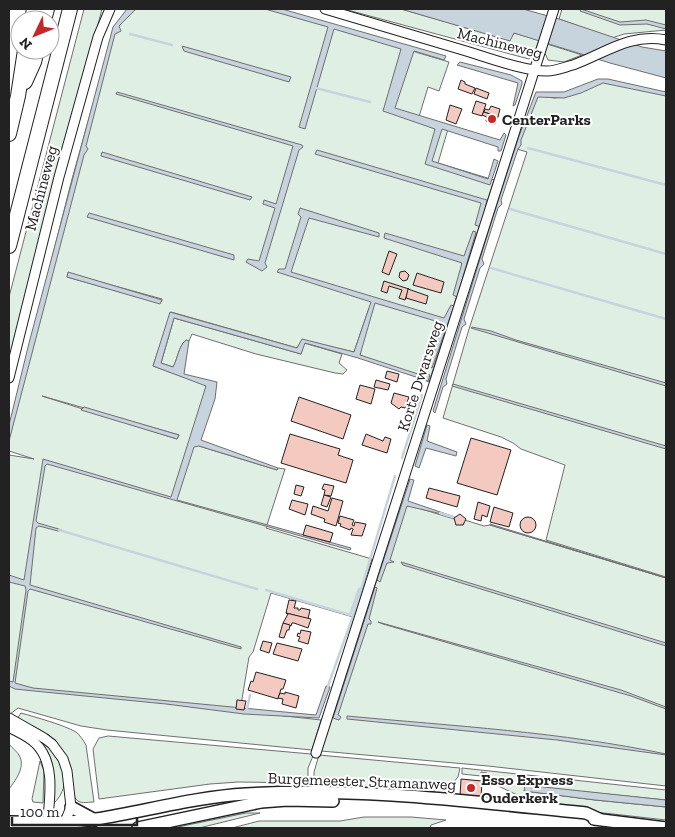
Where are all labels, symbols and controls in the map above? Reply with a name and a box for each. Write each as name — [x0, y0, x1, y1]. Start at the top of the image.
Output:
north arrow — [10, 10, 60, 60]
street label: Machineweg — [455, 23, 545, 63]
text: N — [16, 34, 36, 53]
place label: CenterParks — [502, 110, 591, 129]
marker: CenterParks — [486, 113, 498, 125]
street label: Machineweg — [21, 143, 62, 233]
street label: Korte Dwarsweg — [393, 318, 447, 434]
street label: Burgemeester Stramanweg — [267, 768, 457, 794]
place label: Esso Express Ouderkerk — [481, 770, 573, 807]
marker: Esso Express Ouderkerk — [465, 782, 477, 794]
scale bar — [12, 794, 138, 826]
text: 100 m — [20, 803, 59, 821]

